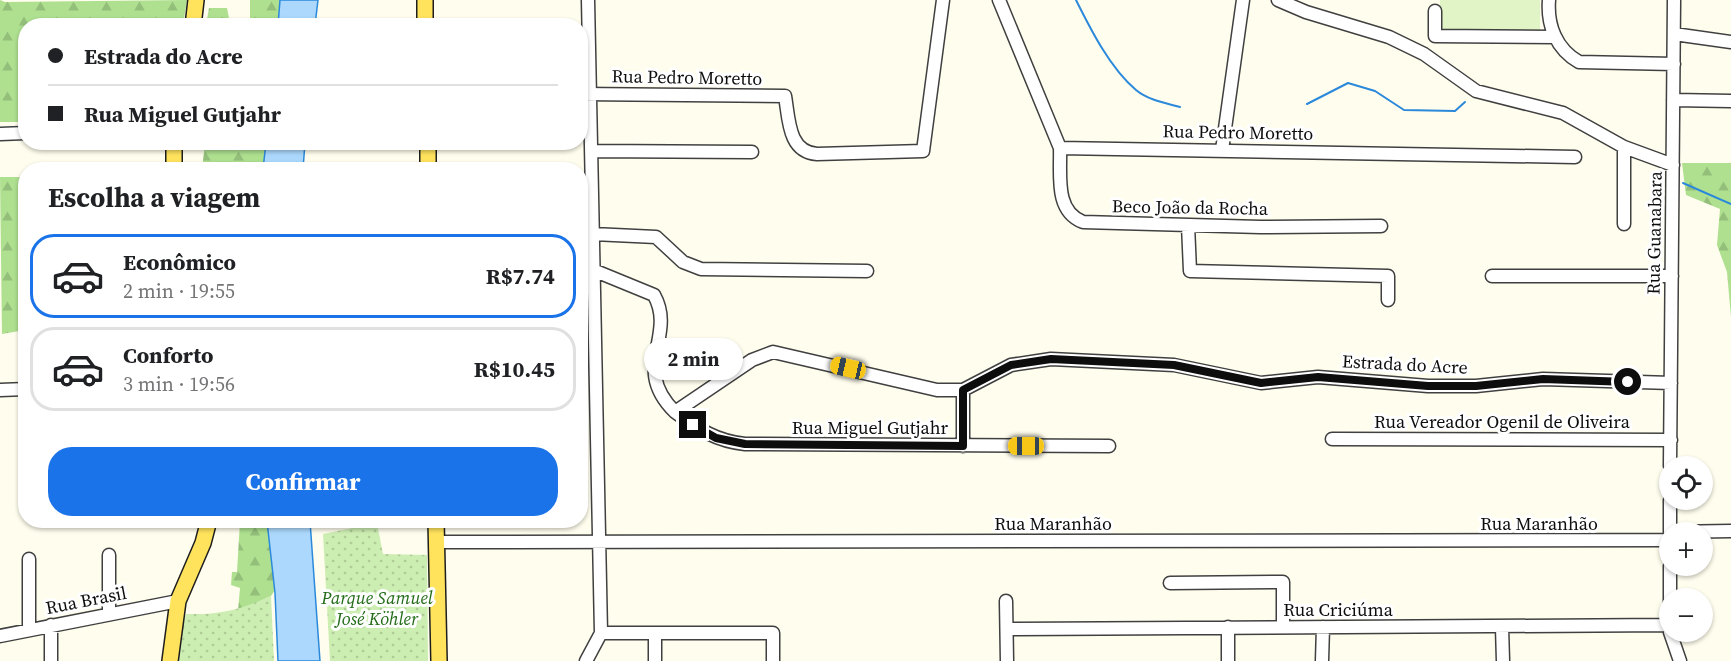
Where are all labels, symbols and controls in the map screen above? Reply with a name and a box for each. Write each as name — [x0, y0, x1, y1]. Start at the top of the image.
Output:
text: Estrada do Acre — [84, 41, 243, 71]
street label: Rua Pedro Moretto — [611, 63, 763, 91]
text: Rua Miguel Gutjahr — [84, 99, 281, 129]
street label: Rua Pedro Moretto — [1162, 118, 1314, 146]
street label: Rua Guanabara — [1640, 170, 1668, 295]
text: Escolha a viagem — [48, 179, 260, 216]
street label: Beco João da Rocha — [1112, 193, 1269, 221]
text: Econômico — [123, 247, 236, 277]
icon: car — [51, 249, 105, 303]
text: R$7.74 — [486, 261, 555, 291]
text: 2 min · 19:55 — [123, 277, 235, 305]
callout: 2 min — [644, 338, 742, 380]
text: Conforto — [123, 340, 213, 370]
icon: car — [51, 342, 105, 396]
text: 2 min — [668, 345, 719, 373]
street label: Estrada do Acre — [1342, 348, 1468, 380]
text: R$10.45 — [474, 354, 555, 384]
car — [828, 355, 868, 381]
route start — [1614, 368, 1641, 395]
text: 3 min · 19:56 — [123, 370, 235, 398]
street label: Rua Vereador Ogenil de Oliveira — [1374, 409, 1631, 434]
route end — [679, 411, 706, 438]
street label: Rua Miguel Gutjahr — [792, 415, 949, 440]
car — [1008, 437, 1044, 455]
button: Confirmar — [48, 447, 558, 516]
map controls — [1659, 456, 1713, 642]
button: locate — [1659, 456, 1713, 510]
street label: Rua Maranhão — [994, 511, 1112, 536]
street label: Rua Maranhão — [1480, 511, 1598, 536]
button: + — [1659, 522, 1713, 576]
street label: Rua Brasil — [43, 580, 129, 620]
park label: Parque Samuel José Köhler — [320, 585, 433, 631]
button: − — [1659, 588, 1713, 642]
street label: Rua Criciúma — [1283, 597, 1394, 622]

